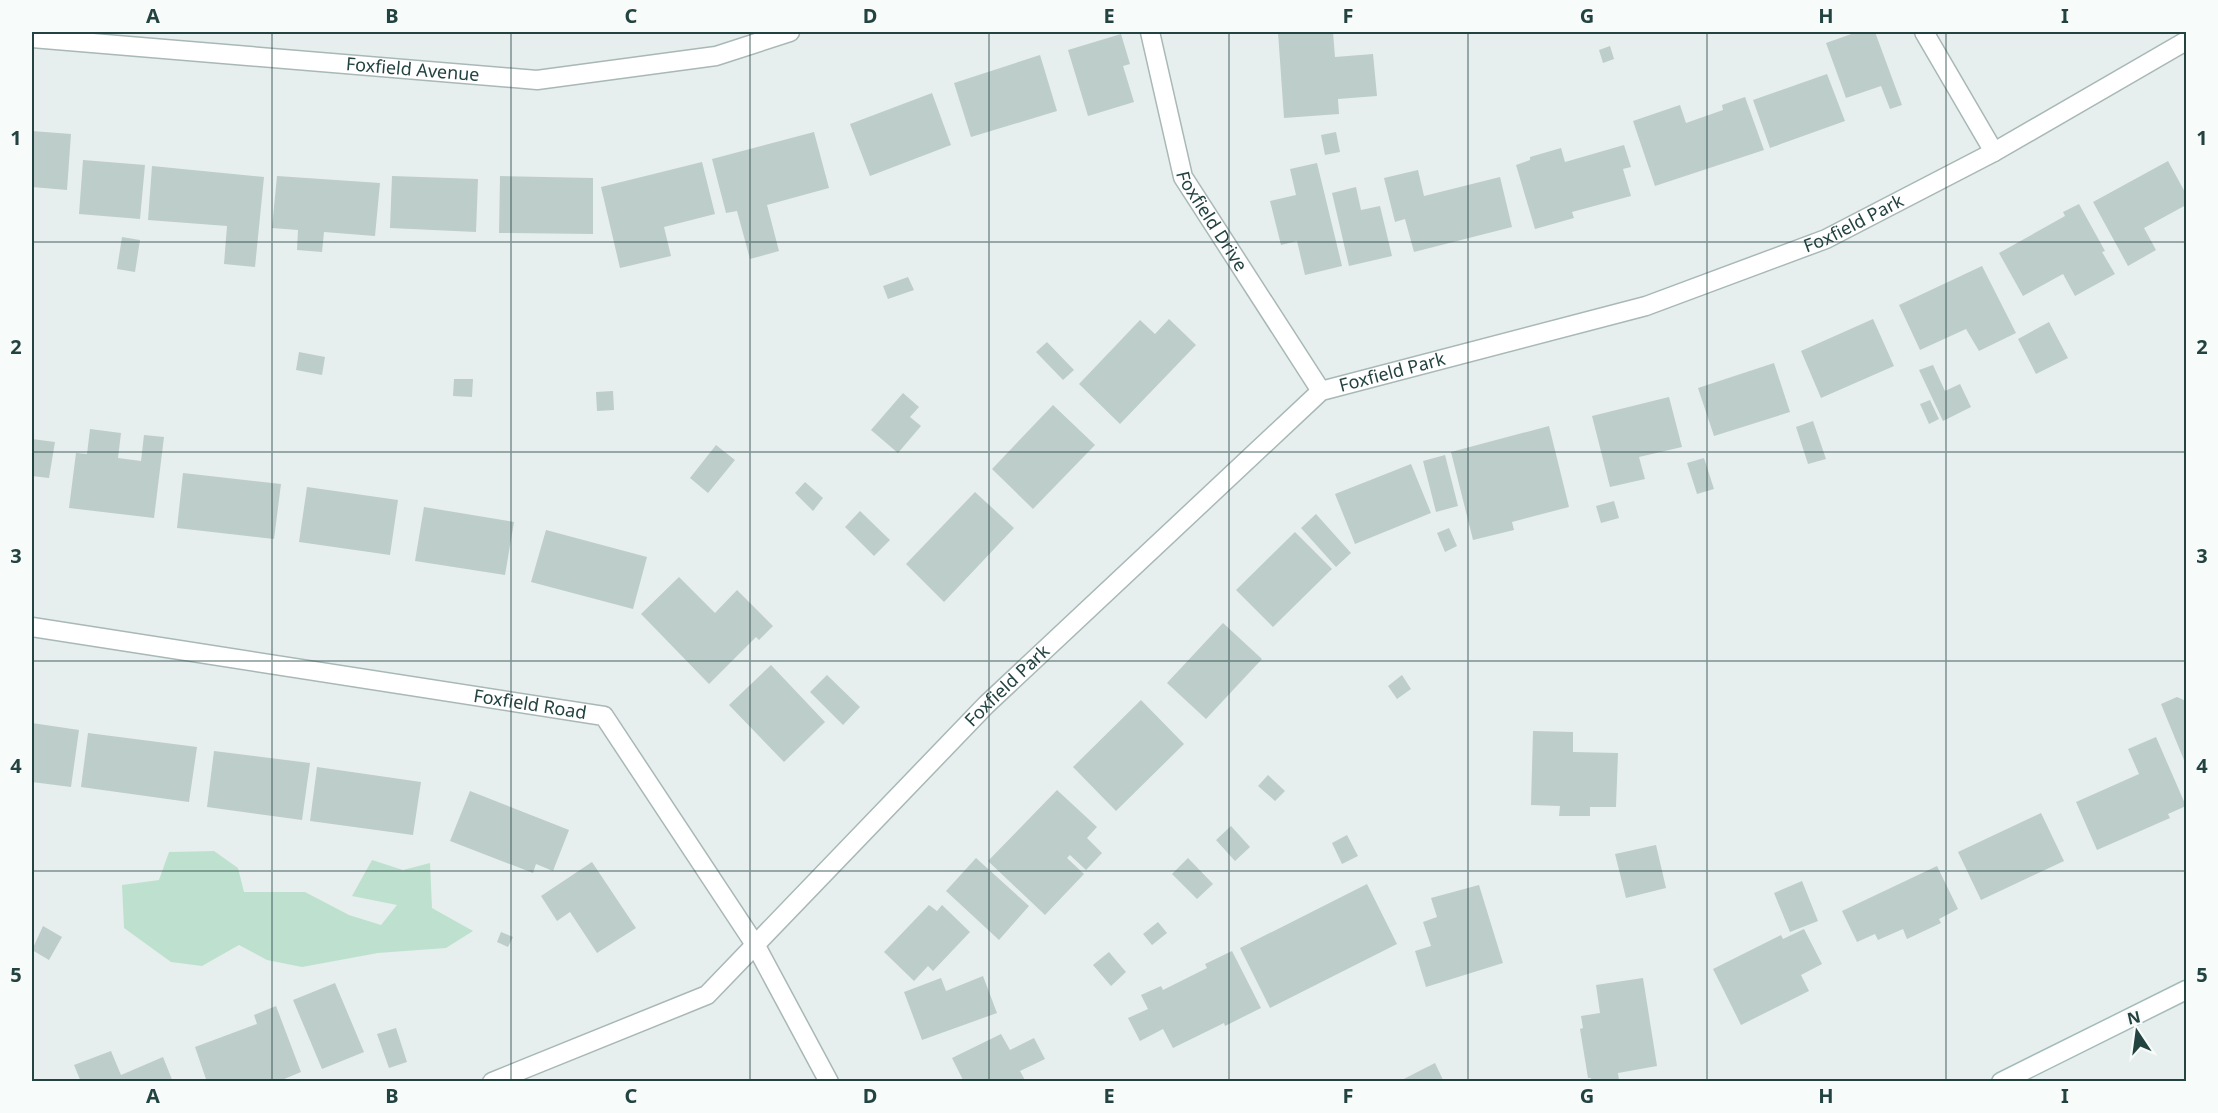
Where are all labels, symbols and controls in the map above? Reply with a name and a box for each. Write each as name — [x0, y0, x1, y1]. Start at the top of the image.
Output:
text: A — [146, 2, 160, 29]
text: B — [385, 2, 399, 29]
text: C — [625, 2, 638, 29]
text: D — [863, 2, 877, 29]
text: E — [1103, 2, 1115, 29]
text: F — [1343, 2, 1353, 29]
text: G — [1580, 2, 1594, 29]
text: H — [1818, 2, 1834, 29]
text: I — [2061, 2, 2069, 29]
street label: Foxfield Avenue — [345, 51, 481, 86]
text: 1 — [10, 124, 22, 151]
text: 1 — [2196, 124, 2208, 151]
street label: Foxfield Drive — [1171, 169, 1254, 275]
street label: Foxfield Park — [1800, 188, 1908, 257]
text: 2 — [10, 333, 22, 360]
text: 2 — [2196, 333, 2208, 360]
street label: Foxfield Park — [1336, 346, 1448, 397]
text: 3 — [10, 542, 22, 569]
text: 3 — [2196, 542, 2208, 569]
street label: Foxfield Park — [959, 638, 1054, 731]
street label: Foxfield Road — [472, 683, 588, 724]
text: 4 — [10, 752, 22, 779]
text: 4 — [2196, 752, 2208, 779]
text: 5 — [10, 961, 22, 988]
text: 5 — [2196, 961, 2208, 988]
north arrow — [2107, 1002, 2167, 1062]
text: N — [2125, 1005, 2142, 1030]
text: A — [146, 1082, 160, 1109]
text: B — [385, 1082, 399, 1109]
text: C — [625, 1082, 638, 1109]
text: D — [863, 1082, 877, 1109]
text: E — [1103, 1082, 1115, 1109]
text: F — [1343, 1082, 1353, 1109]
text: G — [1580, 1082, 1594, 1109]
text: H — [1818, 1082, 1834, 1109]
text: I — [2061, 1082, 2069, 1109]

